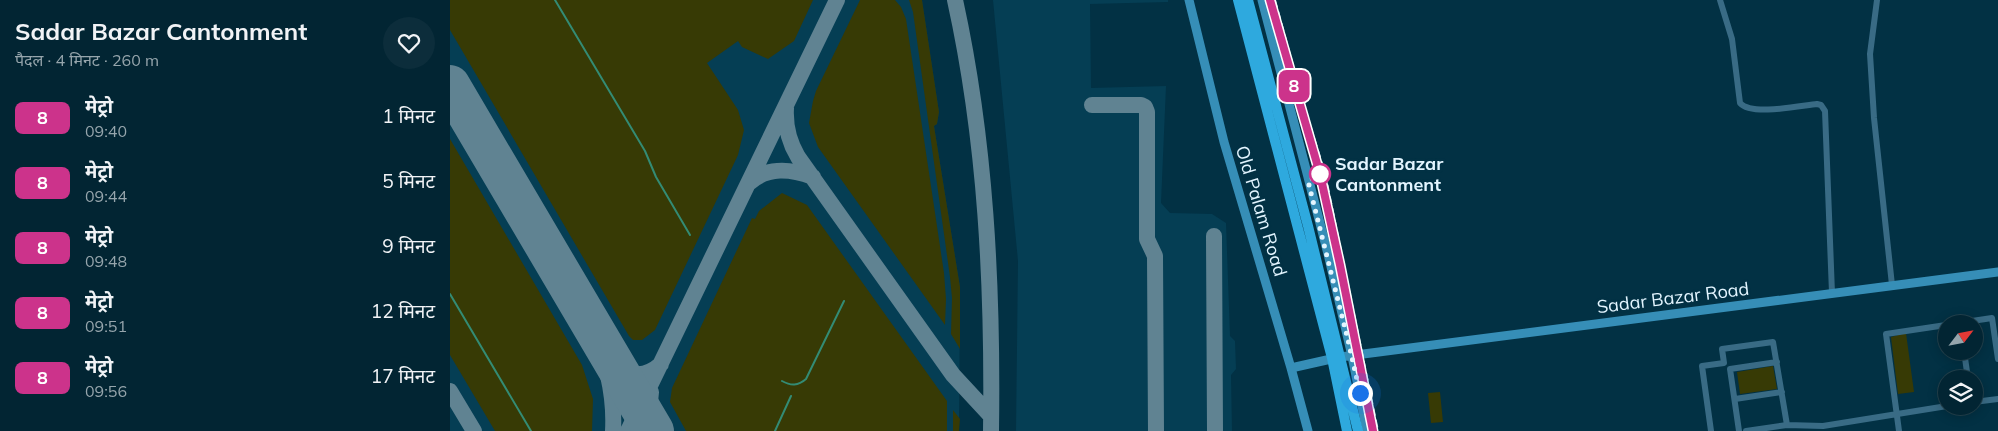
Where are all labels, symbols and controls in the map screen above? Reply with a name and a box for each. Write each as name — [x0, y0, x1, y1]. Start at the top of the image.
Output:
text: Sadar Bazar Cantonment — [15, 16, 307, 46]
button: heart — [383, 17, 435, 69]
text: पैदल · 4 मिनट · 260 m — [15, 50, 159, 70]
line badge: 8 — [1278, 70, 1310, 102]
text: 8 — [1289, 74, 1299, 97]
text: मेट्रो — [85, 94, 113, 118]
text: 1 मिनट — [382, 104, 435, 128]
text: 8 — [37, 106, 48, 129]
text: 09:40 — [85, 121, 127, 141]
street label: Old Palam Road — [1231, 143, 1292, 279]
place label: Sadar Bazar Cantonment — [1335, 152, 1444, 196]
text: मेट्रो — [85, 159, 113, 183]
marker: Sadar Bazar Cantonment — [1309, 163, 1331, 185]
text: 5 मिनट — [382, 169, 435, 193]
text: 8 — [37, 171, 48, 194]
text: 09:44 — [85, 186, 127, 206]
text: मेट्रो — [85, 224, 113, 248]
text: 9 मिनट — [382, 234, 435, 258]
text: 8 — [37, 236, 48, 259]
text: 09:48 — [85, 251, 127, 271]
street label: Sadar Bazar Road — [1595, 277, 1750, 318]
text: मेट्रो — [85, 289, 113, 313]
text: 12 मिनट — [371, 299, 435, 323]
text: 8 — [37, 301, 48, 324]
north arrow — [1938, 315, 1982, 360]
map controls — [1938, 315, 1983, 415]
text: 09:51 — [85, 316, 127, 336]
text: मेट्रो — [85, 354, 113, 378]
text: 17 मिनट — [371, 364, 435, 388]
text: 8 — [37, 366, 48, 389]
button: layers — [1938, 370, 1983, 415]
text: 09:56 — [85, 381, 127, 401]
your location — [1348, 381, 1373, 406]

